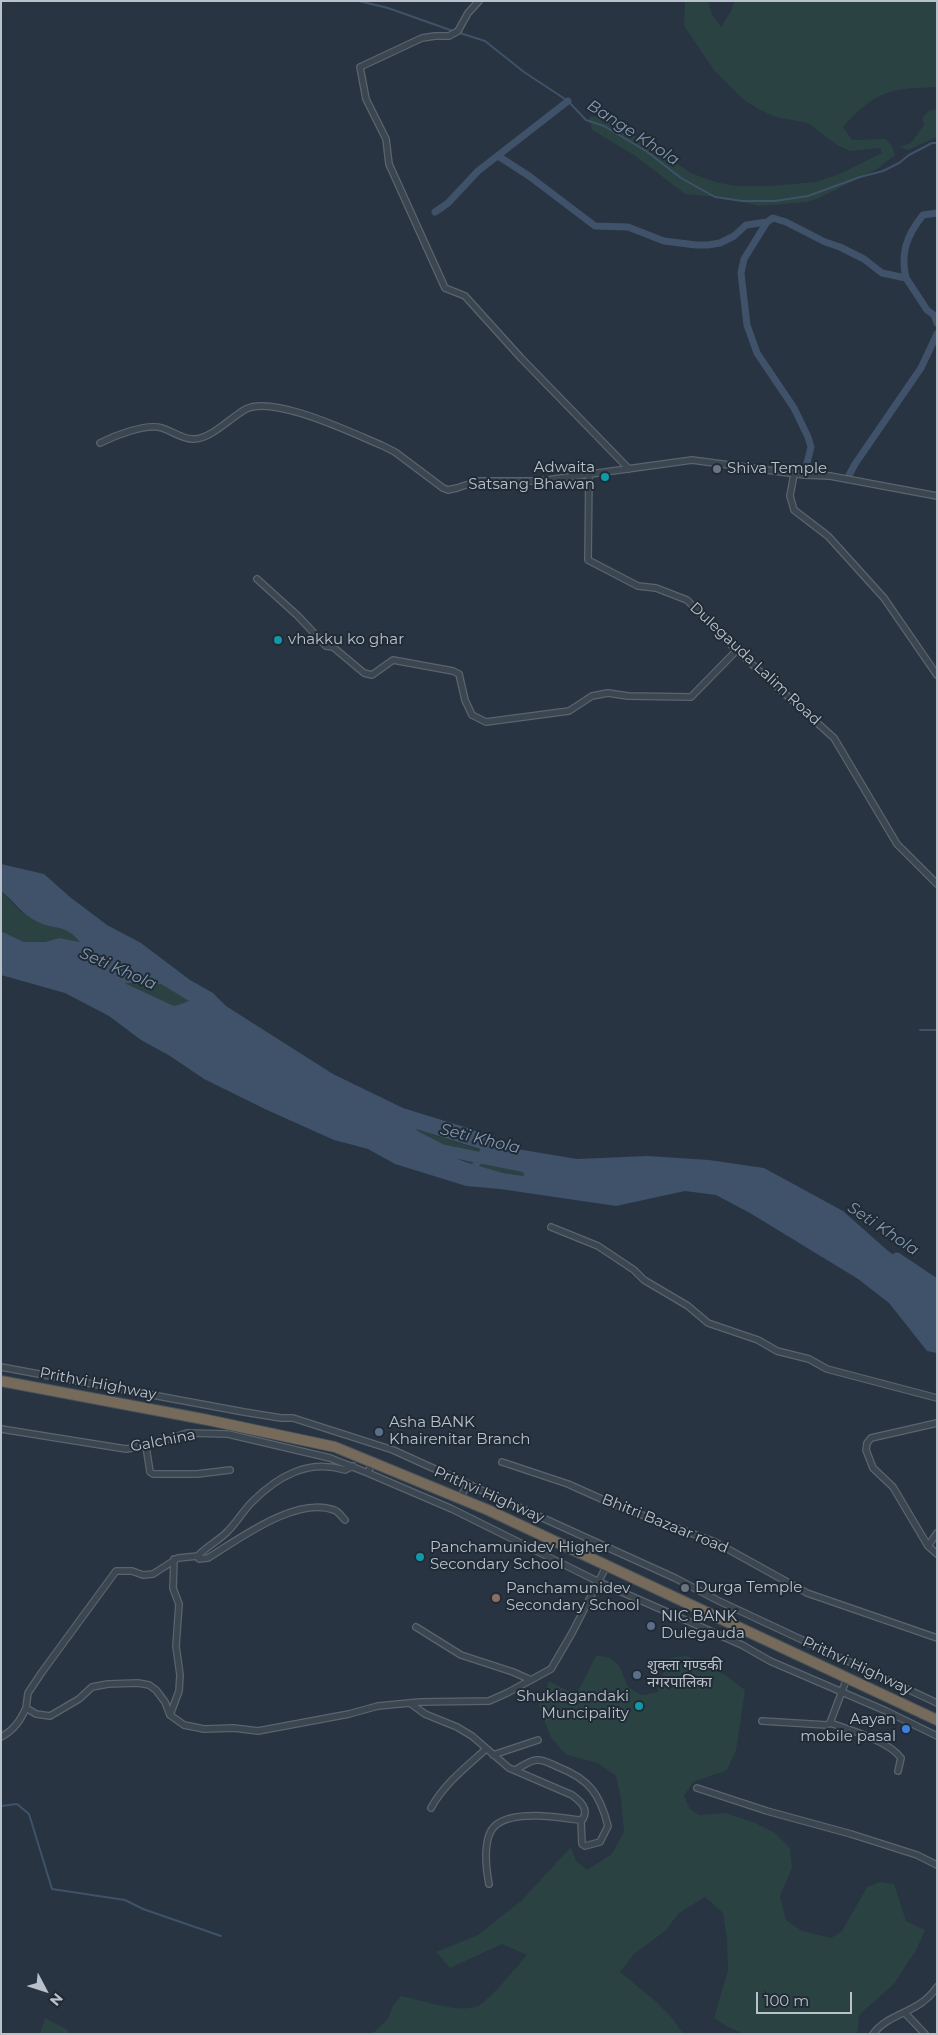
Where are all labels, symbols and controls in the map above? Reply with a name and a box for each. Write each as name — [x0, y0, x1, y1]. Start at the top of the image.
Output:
water label: Bange Khola — [583, 96, 683, 170]
place label: Adwaita Satsang Bhawan — [468, 459, 595, 494]
place label: Shiva Temple — [727, 460, 827, 478]
marker: Shiva Temple — [711, 463, 723, 475]
marker: Adwaita Satsang Bhawan — [599, 471, 611, 483]
street label: Dulegauda Lalim Road — [686, 599, 824, 729]
place label: vhakku ko ghar — [288, 631, 404, 649]
marker: vhakku ko ghar — [272, 634, 284, 646]
water label: Seti Khola — [77, 944, 159, 994]
water label: Seti Khola — [438, 1120, 522, 1158]
water label: Seti Khola — [844, 1198, 922, 1260]
street label: Prithvi Highway — [38, 1364, 158, 1404]
place label: Asha BANK Khairenitar Branch — [389, 1414, 530, 1449]
street label: Galchina — [129, 1426, 197, 1456]
marker: Asha BANK Khairenitar Branch — [373, 1426, 385, 1438]
street label: Prithvi Highway — [431, 1463, 547, 1527]
street label: Bhitri Bazaar road — [599, 1490, 731, 1558]
place label: Panchamunidev Higher Secondary School — [430, 1539, 610, 1574]
marker: Panchamunidev Higher Secondary School — [414, 1551, 426, 1563]
place label: Durga Temple — [695, 1579, 802, 1597]
place label: Panchamunidev Secondary School — [506, 1580, 640, 1615]
marker: Durga Temple — [679, 1582, 691, 1594]
marker: Panchamunidev Secondary School — [490, 1592, 502, 1604]
place label: NIC BANK Dulegauda — [661, 1608, 745, 1643]
marker: NIC BANK Dulegauda — [645, 1620, 657, 1632]
street label: Prithvi Highway — [800, 1633, 914, 1699]
place label: शुक्ला गण्डकी नगरपालिका — [647, 1657, 722, 1692]
marker: शुक्ला गण्डकी नगरपालिका — [631, 1669, 643, 1681]
place label: Shuklagandaki Muncipality — [516, 1688, 629, 1723]
marker: Shuklagandaki Muncipality — [633, 1700, 645, 1712]
place label: Aayan mobile pasal — [800, 1711, 896, 1746]
marker: Aayan mobile pasal — [900, 1723, 912, 1735]
north arrow — [20, 1965, 70, 2015]
scale bar — [758, 1982, 854, 2014]
text: N — [46, 1990, 67, 2010]
text: 100 m — [764, 1991, 809, 2010]

